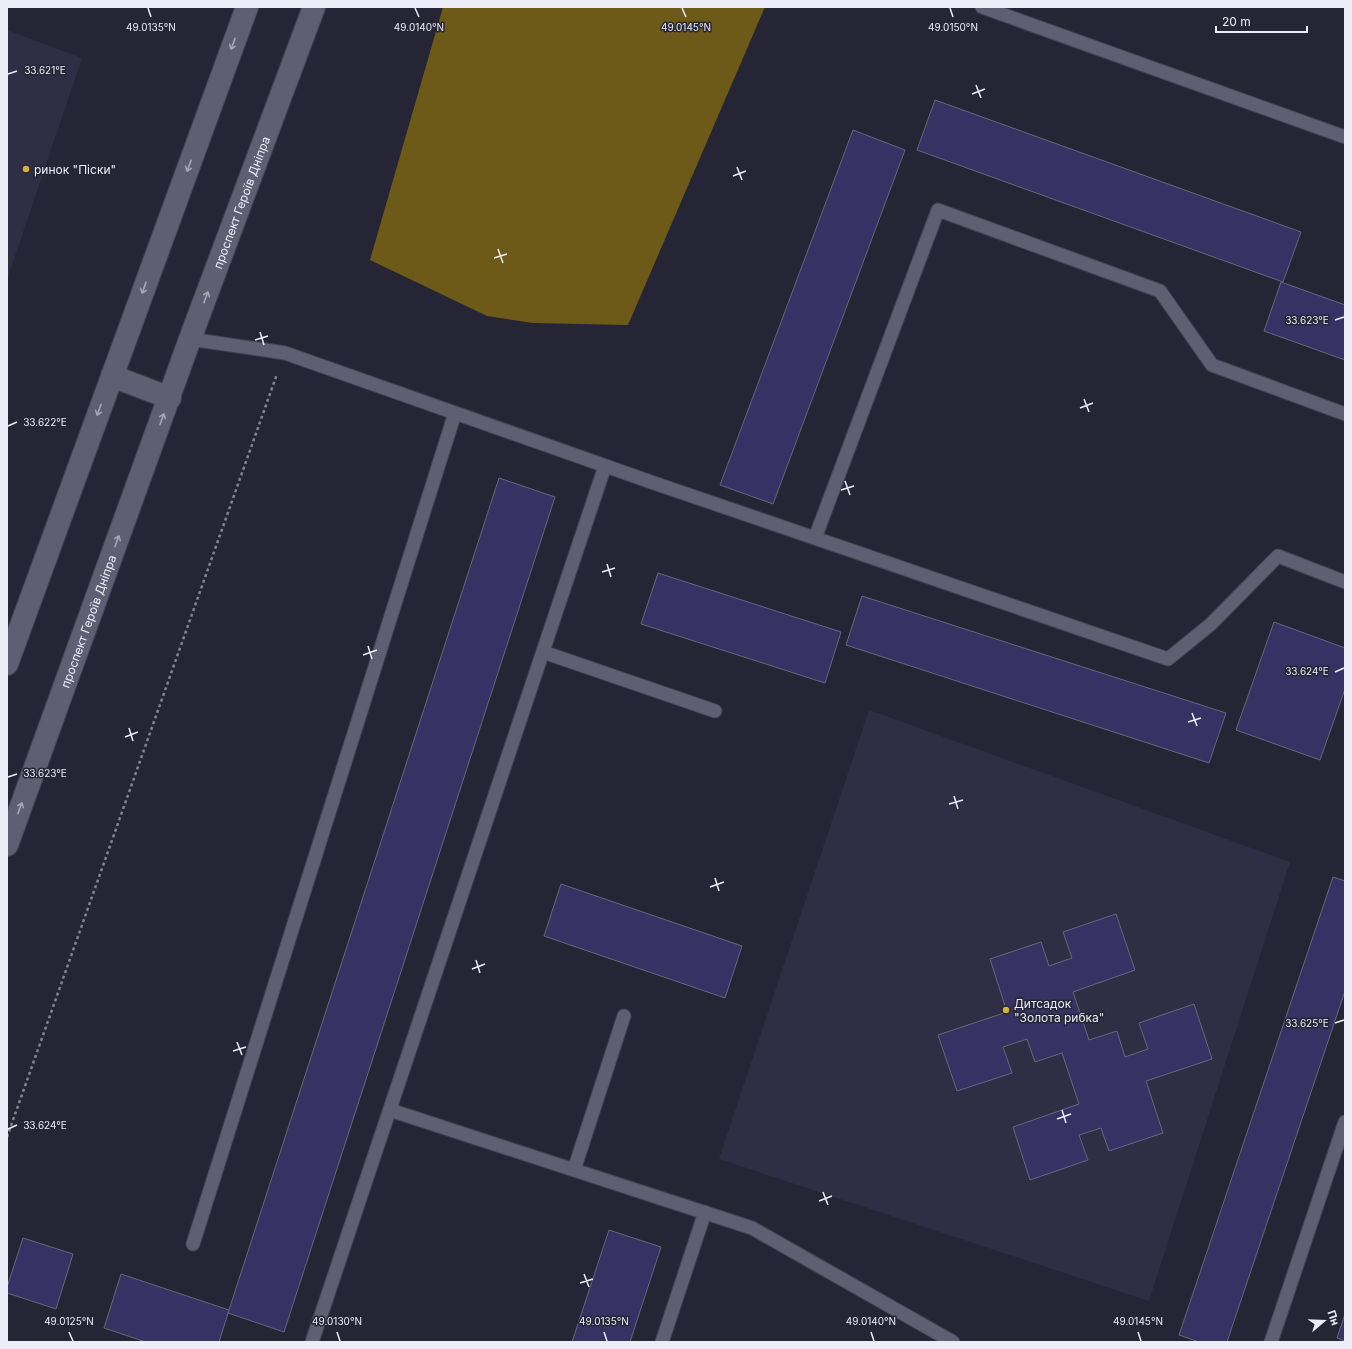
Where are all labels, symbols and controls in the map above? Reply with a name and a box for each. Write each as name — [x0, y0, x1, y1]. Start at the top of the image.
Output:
scale bar — [1216, 8, 1307, 34]
text: 20 m — [1222, 14, 1251, 29]
text: 49.0135°N — [126, 21, 176, 33]
text: 49.0140°N — [394, 21, 444, 33]
text: 49.0145°N — [661, 21, 711, 33]
text: 49.0150°N — [928, 21, 978, 33]
one-way arrow — [229, 37, 237, 49]
text: 33.621°E — [24, 64, 66, 76]
street label: проспект Героїв Дніпра — [210, 134, 273, 271]
one-way arrow — [184, 159, 192, 171]
place label: ринок "Піски" — [34, 162, 116, 177]
marker: ринок "Піски" — [21, 164, 31, 174]
one-way arrow — [140, 281, 147, 294]
one-way arrow — [202, 291, 210, 303]
text: 33.623°E — [1285, 314, 1329, 326]
one-way arrow — [95, 403, 103, 415]
one-way arrow — [158, 414, 166, 426]
text: 33.622°E — [23, 416, 67, 428]
one-way arrow — [114, 536, 122, 548]
street label: проспект Героїв Дніпра — [57, 553, 119, 690]
text: 33.624°E — [1285, 665, 1329, 677]
text: 33.623°E — [23, 767, 67, 779]
one-way arrow — [17, 803, 25, 815]
place label: Дитсадок "Золота рибка" — [1014, 996, 1104, 1025]
marker: Дитсадок "Золота рибка" — [1001, 1005, 1011, 1015]
text: 33.625°E — [1285, 1017, 1329, 1029]
text: 33.624°E — [23, 1119, 67, 1131]
north arrow — [1304, 1301, 1344, 1341]
text: Пн — [1324, 1308, 1343, 1327]
text: 49.0125°N — [44, 1315, 94, 1327]
text: 49.0130°N — [312, 1315, 362, 1327]
text: 49.0135°N — [579, 1315, 629, 1327]
text: 49.0140°N — [846, 1315, 896, 1327]
text: 49.0145°N — [1113, 1315, 1163, 1327]

